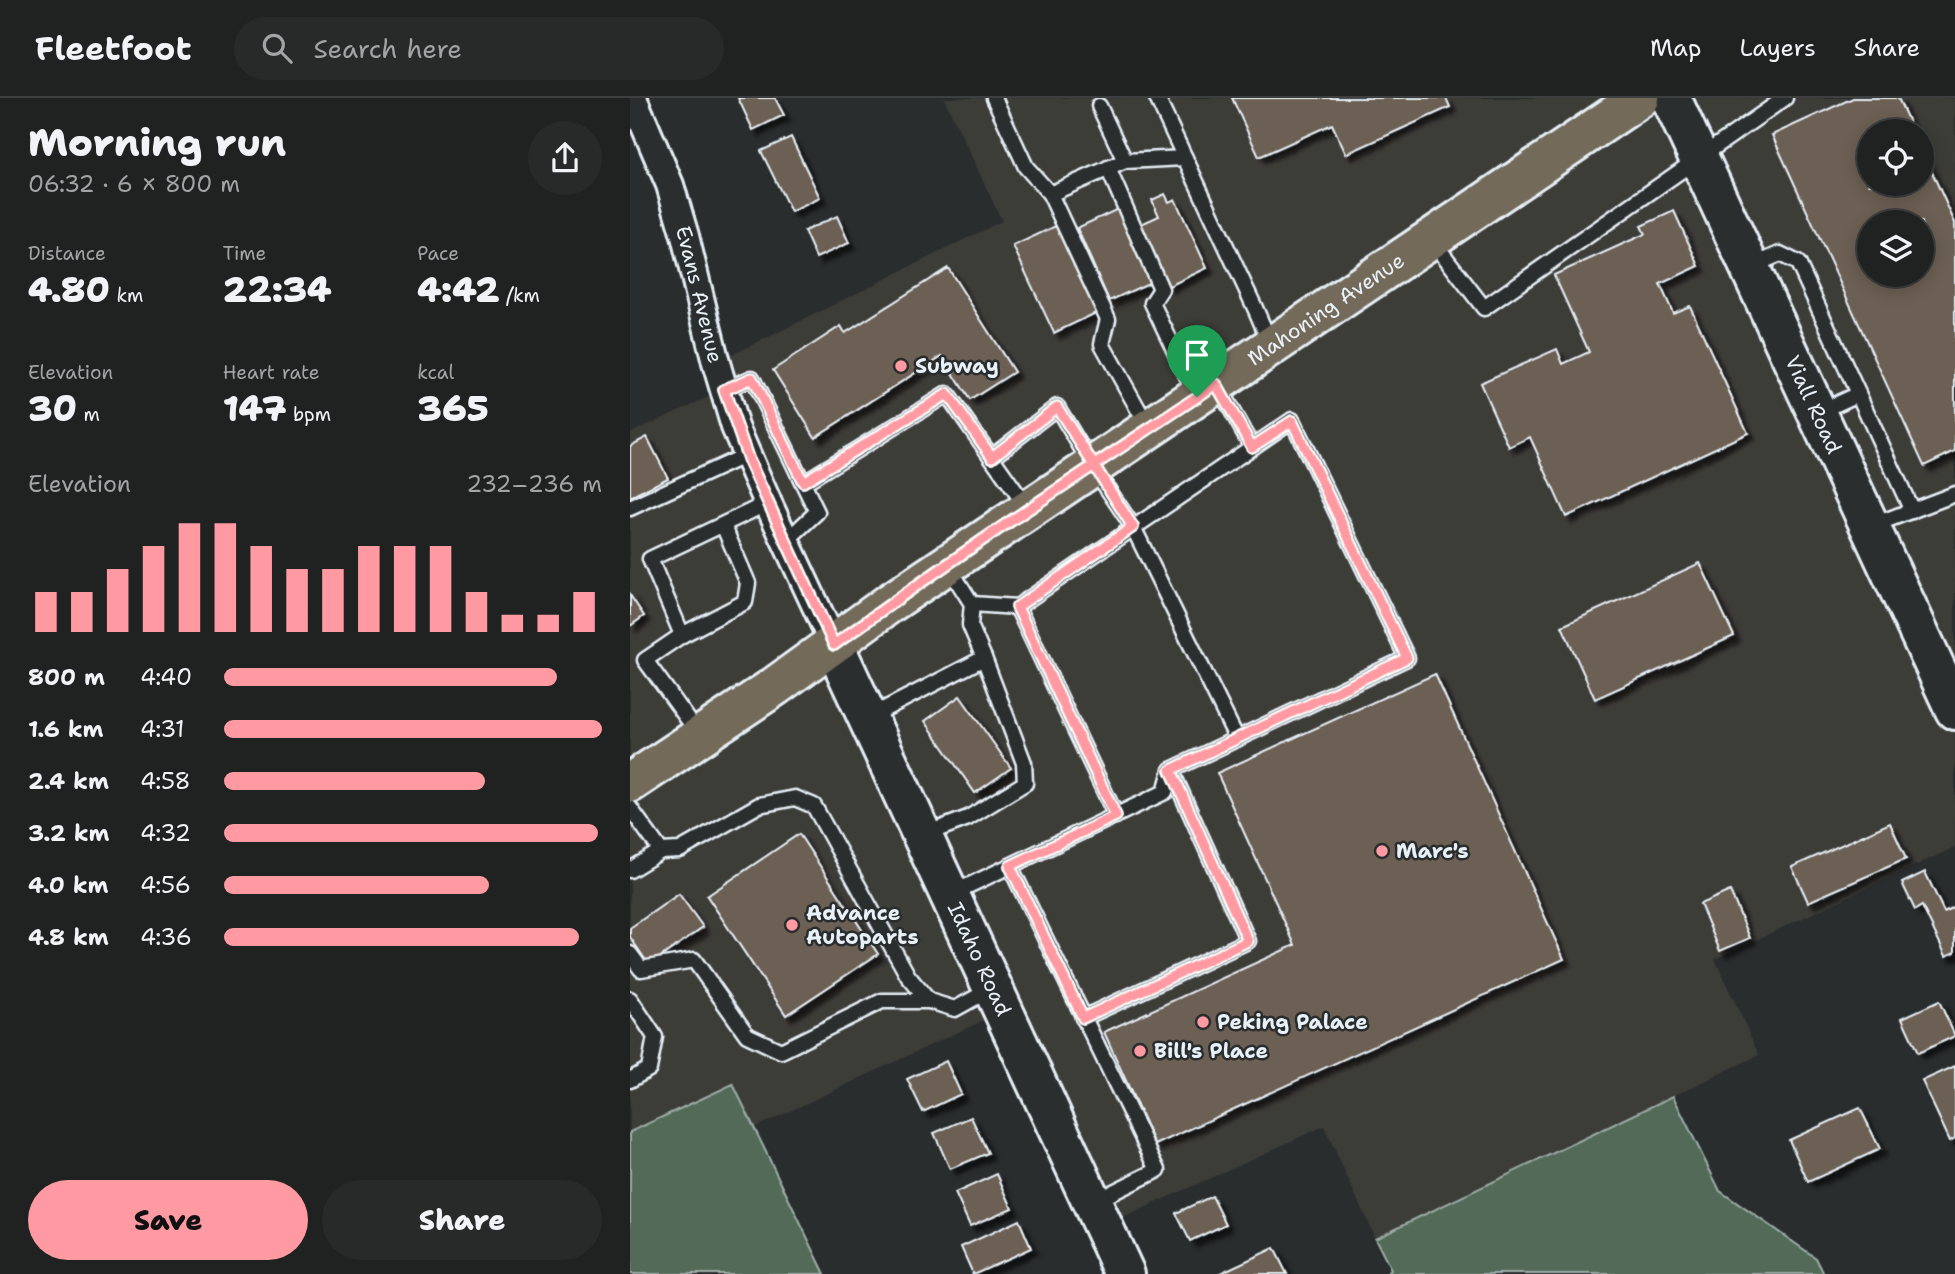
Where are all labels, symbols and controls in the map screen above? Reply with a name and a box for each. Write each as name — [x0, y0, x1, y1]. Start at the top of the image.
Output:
search box — [234, 17, 724, 80]
text: Fleetfoot — [35, 26, 192, 71]
icon: search — [258, 29, 296, 67]
text: Search here — [314, 31, 462, 66]
text: Map — [1650, 32, 1701, 64]
text: Layers — [1739, 32, 1816, 64]
text: Share — [1854, 32, 1920, 64]
text: Morning run — [28, 117, 286, 168]
map controls — [1857, 119, 1934, 287]
button: locate — [1857, 119, 1934, 196]
button: share — [528, 121, 602, 195]
text: 06:32 · 6 × 800 m — [28, 169, 240, 199]
button: layers — [1857, 210, 1934, 287]
street label: Evans Avenue — [669, 223, 730, 366]
text: Distance — [28, 241, 106, 266]
text: Time — [223, 241, 266, 266]
text: Pace — [417, 241, 459, 266]
street label: Mahoning Avenue — [1242, 246, 1410, 372]
text: 4.80 — [28, 266, 110, 313]
text: 22:34 — [223, 266, 332, 313]
text: 4:42 — [417, 266, 499, 313]
text: km — [110, 283, 143, 308]
text: /km — [499, 283, 540, 308]
pin — [1167, 325, 1227, 397]
icon: arrive — [1178, 336, 1216, 374]
street label: Viall Road — [1778, 351, 1848, 458]
place label: Subway — [915, 352, 999, 380]
marker: Subway — [893, 358, 909, 374]
text: Elevation — [28, 360, 113, 385]
text: Heart rate — [223, 360, 319, 385]
text: kcal — [417, 360, 454, 385]
text: 30 — [28, 385, 77, 432]
text: 147 — [223, 385, 286, 432]
text: 365 — [417, 385, 489, 432]
text: m — [77, 402, 100, 427]
text: bpm — [286, 402, 331, 427]
text: Elevation — [28, 469, 131, 499]
text: 232–236 m — [466, 469, 602, 499]
text: 800 m — [28, 662, 105, 692]
text: 4:40 — [140, 662, 192, 692]
text: 1.6 km — [28, 714, 103, 744]
text: 4:31 — [140, 714, 185, 744]
text: 2.4 km — [28, 766, 109, 796]
text: 4:58 — [140, 766, 191, 796]
text: 3.2 km — [28, 818, 110, 848]
text: 4:32 — [140, 818, 191, 848]
place label: Marc's — [1396, 837, 1468, 865]
marker: Marc's — [1374, 843, 1390, 859]
text: 4.0 km — [28, 870, 109, 900]
text: 4:56 — [140, 870, 191, 900]
street label: Idaho Road — [941, 898, 1018, 1020]
place label: Advance Autoparts — [806, 899, 919, 951]
marker: Advance Autoparts — [784, 917, 800, 933]
text: 4.8 km — [28, 922, 109, 952]
text: 4:36 — [140, 922, 192, 952]
place label: Peking Palace — [1217, 1008, 1368, 1036]
marker: Peking Palace — [1195, 1014, 1211, 1030]
place label: Bill's Place — [1154, 1037, 1268, 1065]
marker: Bill's Place — [1132, 1043, 1148, 1059]
button: Save — [28, 1180, 308, 1260]
button: Share — [322, 1180, 602, 1260]

